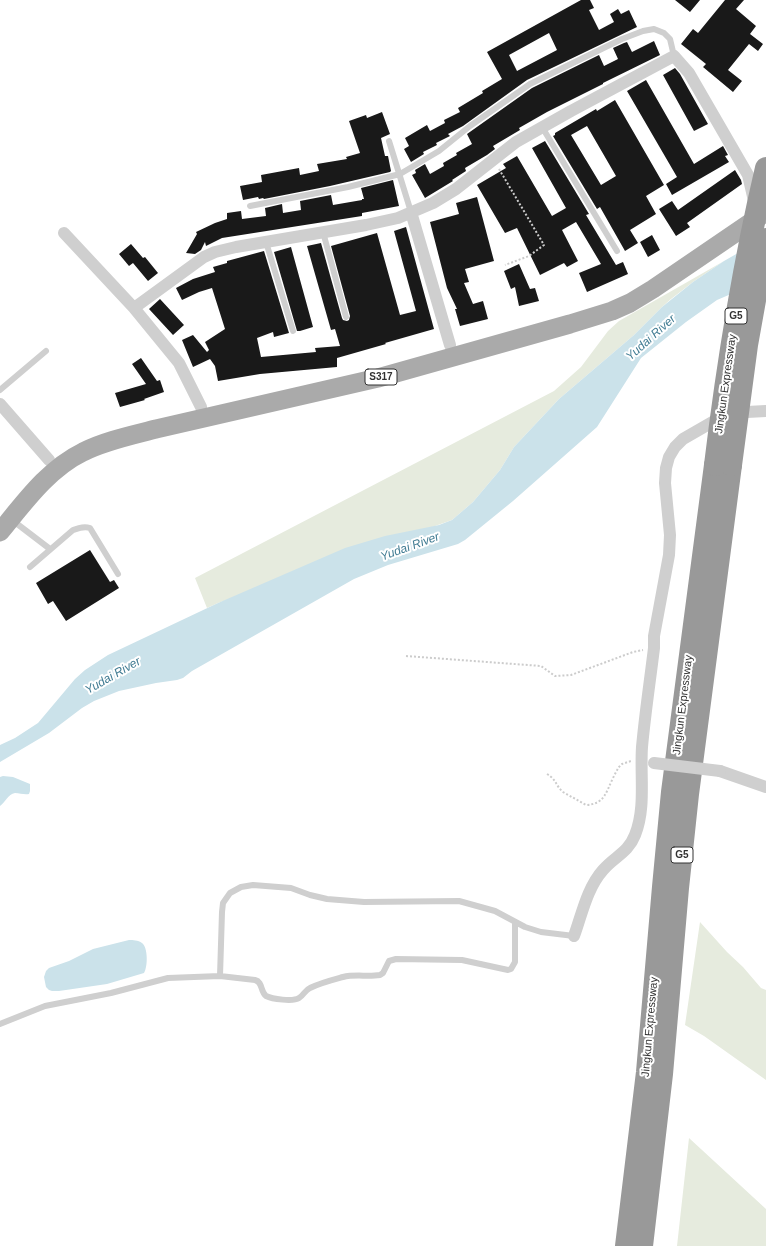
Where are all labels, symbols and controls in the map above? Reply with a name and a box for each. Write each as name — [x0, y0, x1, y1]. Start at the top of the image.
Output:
road number: G5 — [725, 308, 747, 324]
water label: Yudai River — [623, 312, 679, 364]
street label: Jingkun Expressway — [712, 333, 740, 435]
road number: S317 — [365, 369, 397, 385]
water label: Yudai River — [379, 530, 441, 564]
water label: Yudai River — [83, 654, 143, 698]
street label: Jingkun Expressway — [670, 654, 696, 756]
road number: G5 — [671, 847, 693, 863]
street label: Jingkun Expressway — [639, 976, 661, 1078]

